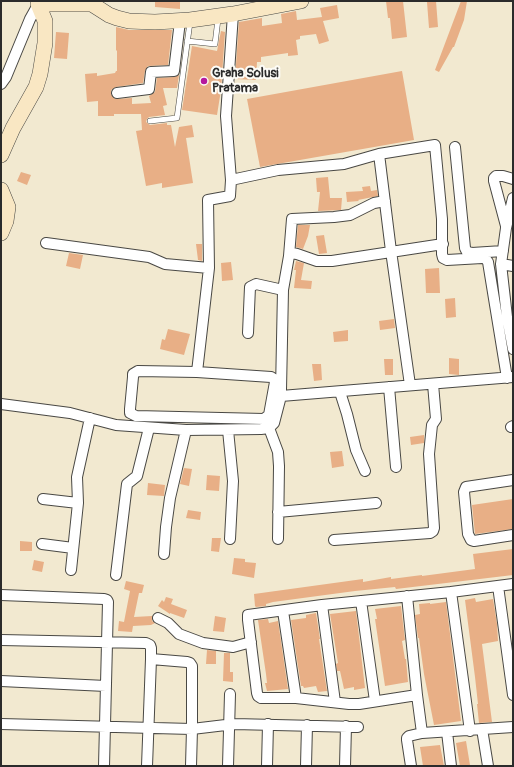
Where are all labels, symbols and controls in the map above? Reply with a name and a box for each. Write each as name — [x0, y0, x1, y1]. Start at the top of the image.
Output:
place label: Graha Solusi Pratama — [212, 66, 279, 97]
marker: Graha Solusi Pratama — [199, 76, 209, 86]

